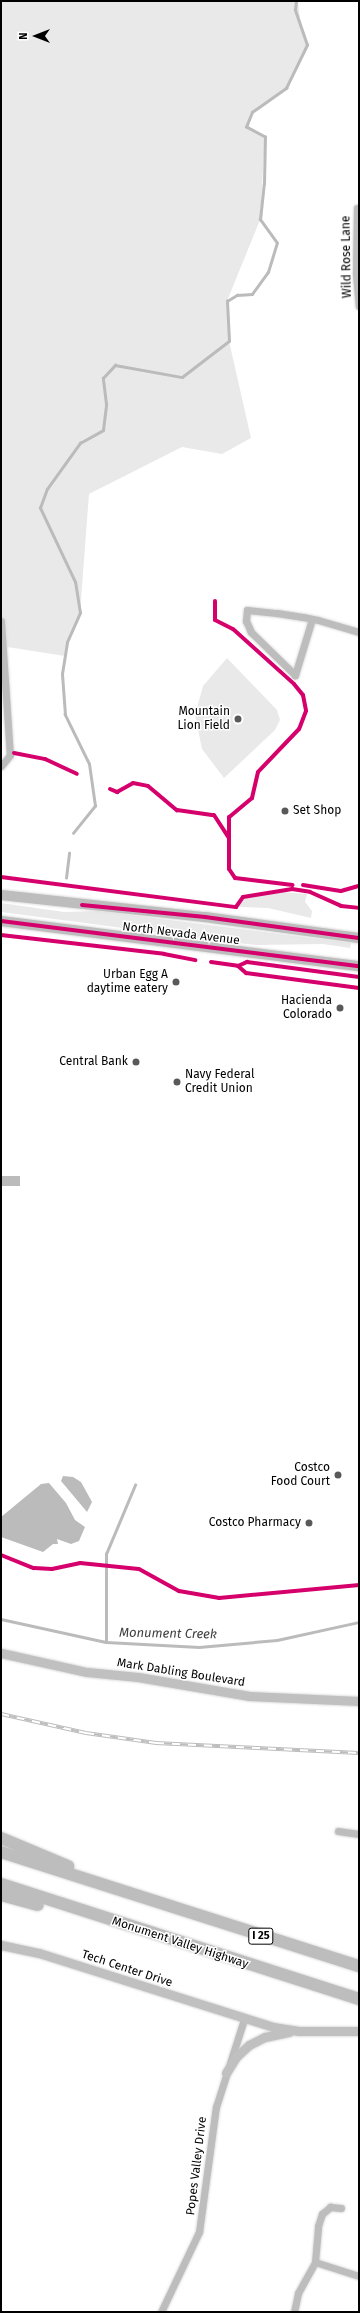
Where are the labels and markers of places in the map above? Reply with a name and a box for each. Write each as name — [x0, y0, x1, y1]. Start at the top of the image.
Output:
place label: Mountain Lion Field — [177, 705, 230, 733]
marker: Mountain Lion Field — [233, 714, 243, 724]
place label: Set Shop — [293, 804, 341, 818]
marker: Set Shop — [280, 806, 290, 816]
place label: Urban Egg A daytime eatery — [87, 968, 168, 996]
marker: Urban Egg A daytime eatery — [171, 977, 181, 987]
place label: Hacienda Colorado — [281, 994, 332, 1022]
marker: Hacienda Colorado — [335, 1003, 345, 1013]
place label: Central Bank — [59, 1055, 128, 1069]
marker: Central Bank — [131, 1057, 141, 1067]
place label: Navy Federal Credit Union — [185, 1068, 254, 1096]
marker: Navy Federal Credit Union — [172, 1077, 182, 1087]
place label: Costco Food Court — [271, 1461, 330, 1489]
marker: Costco Food Court — [333, 1470, 343, 1480]
place label: Costco Pharmacy — [209, 1516, 301, 1530]
marker: Costco Pharmacy — [304, 1518, 314, 1528]

